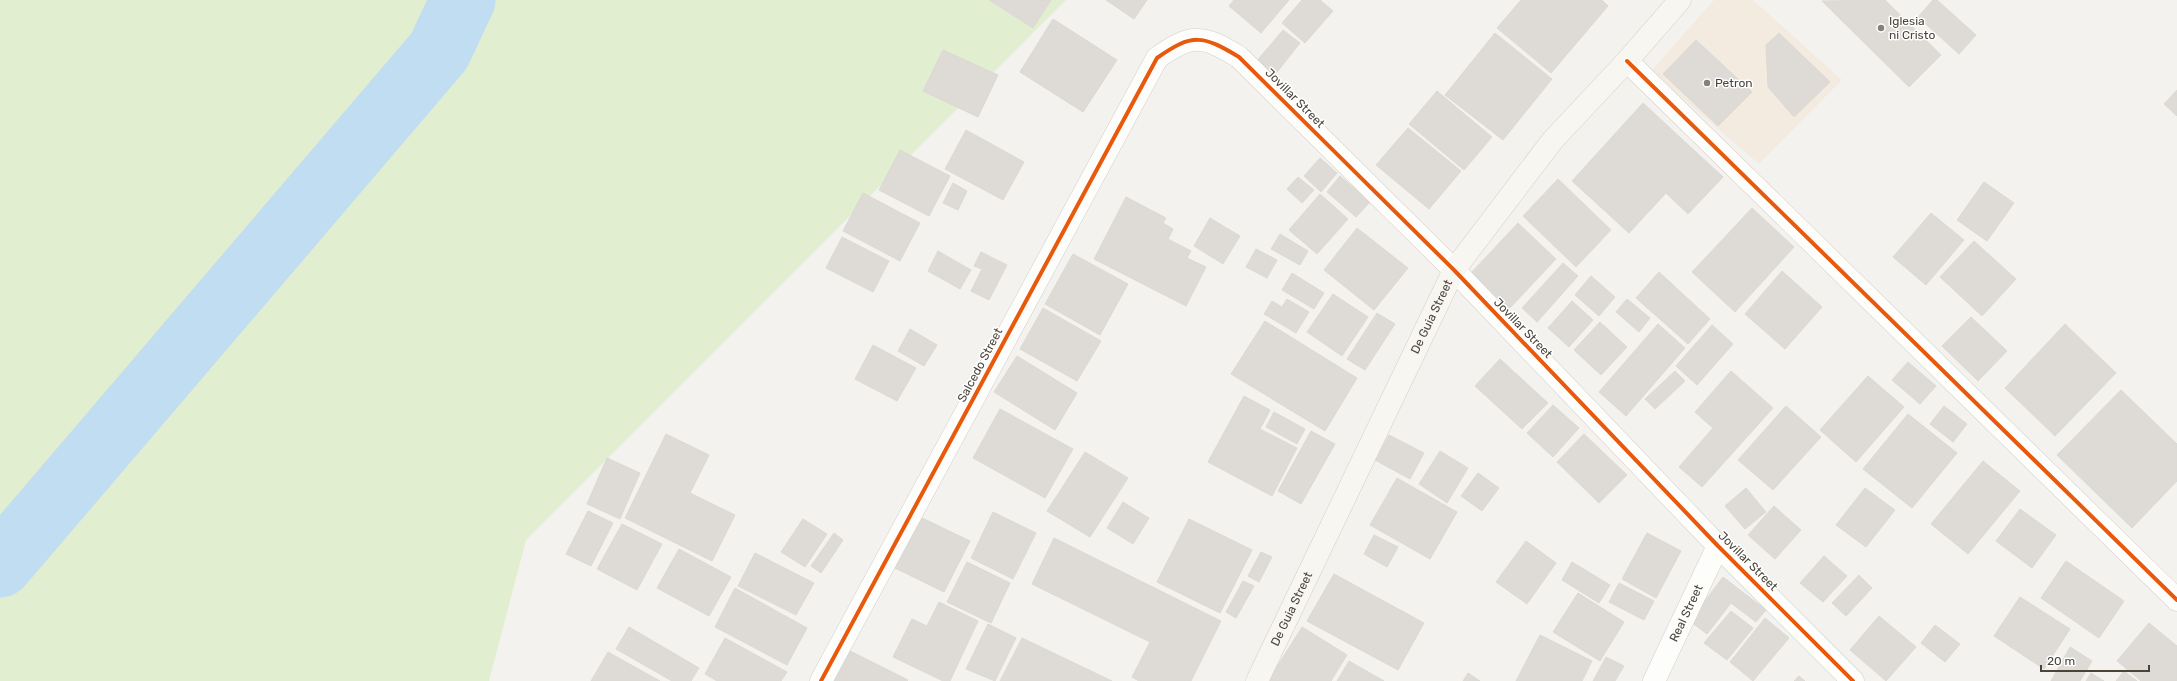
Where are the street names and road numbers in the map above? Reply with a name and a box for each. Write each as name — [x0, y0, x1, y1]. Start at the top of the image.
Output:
street label: Jovillar Street — [1262, 65, 1328, 131]
street label: De Guia Street — [1408, 277, 1455, 356]
street label: Jovillar Street — [1491, 295, 1555, 361]
street label: Salcedo Street — [955, 325, 1006, 404]
street label: Jovillar Street — [1715, 528, 1781, 594]
street label: De Guia Street — [1268, 569, 1315, 648]
street label: Real Street — [1667, 582, 1706, 644]

